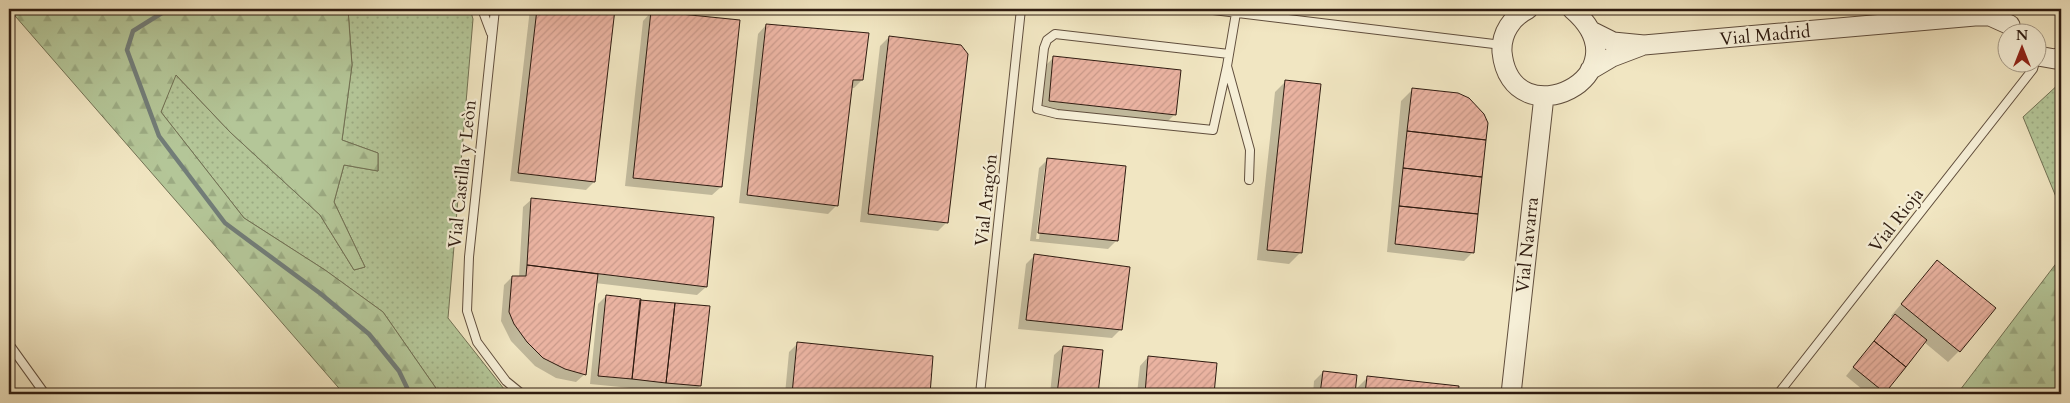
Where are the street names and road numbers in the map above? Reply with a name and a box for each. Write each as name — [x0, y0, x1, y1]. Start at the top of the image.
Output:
street label: Vial Madrid — [1719, 19, 1812, 52]
street label: Vial Castilla y Leòn — [442, 98, 483, 249]
street label: Vial Aragón — [969, 152, 1004, 247]
street label: Vial Rioja — [1863, 183, 1930, 258]
street label: Vial Navarra — [1510, 196, 1545, 294]

